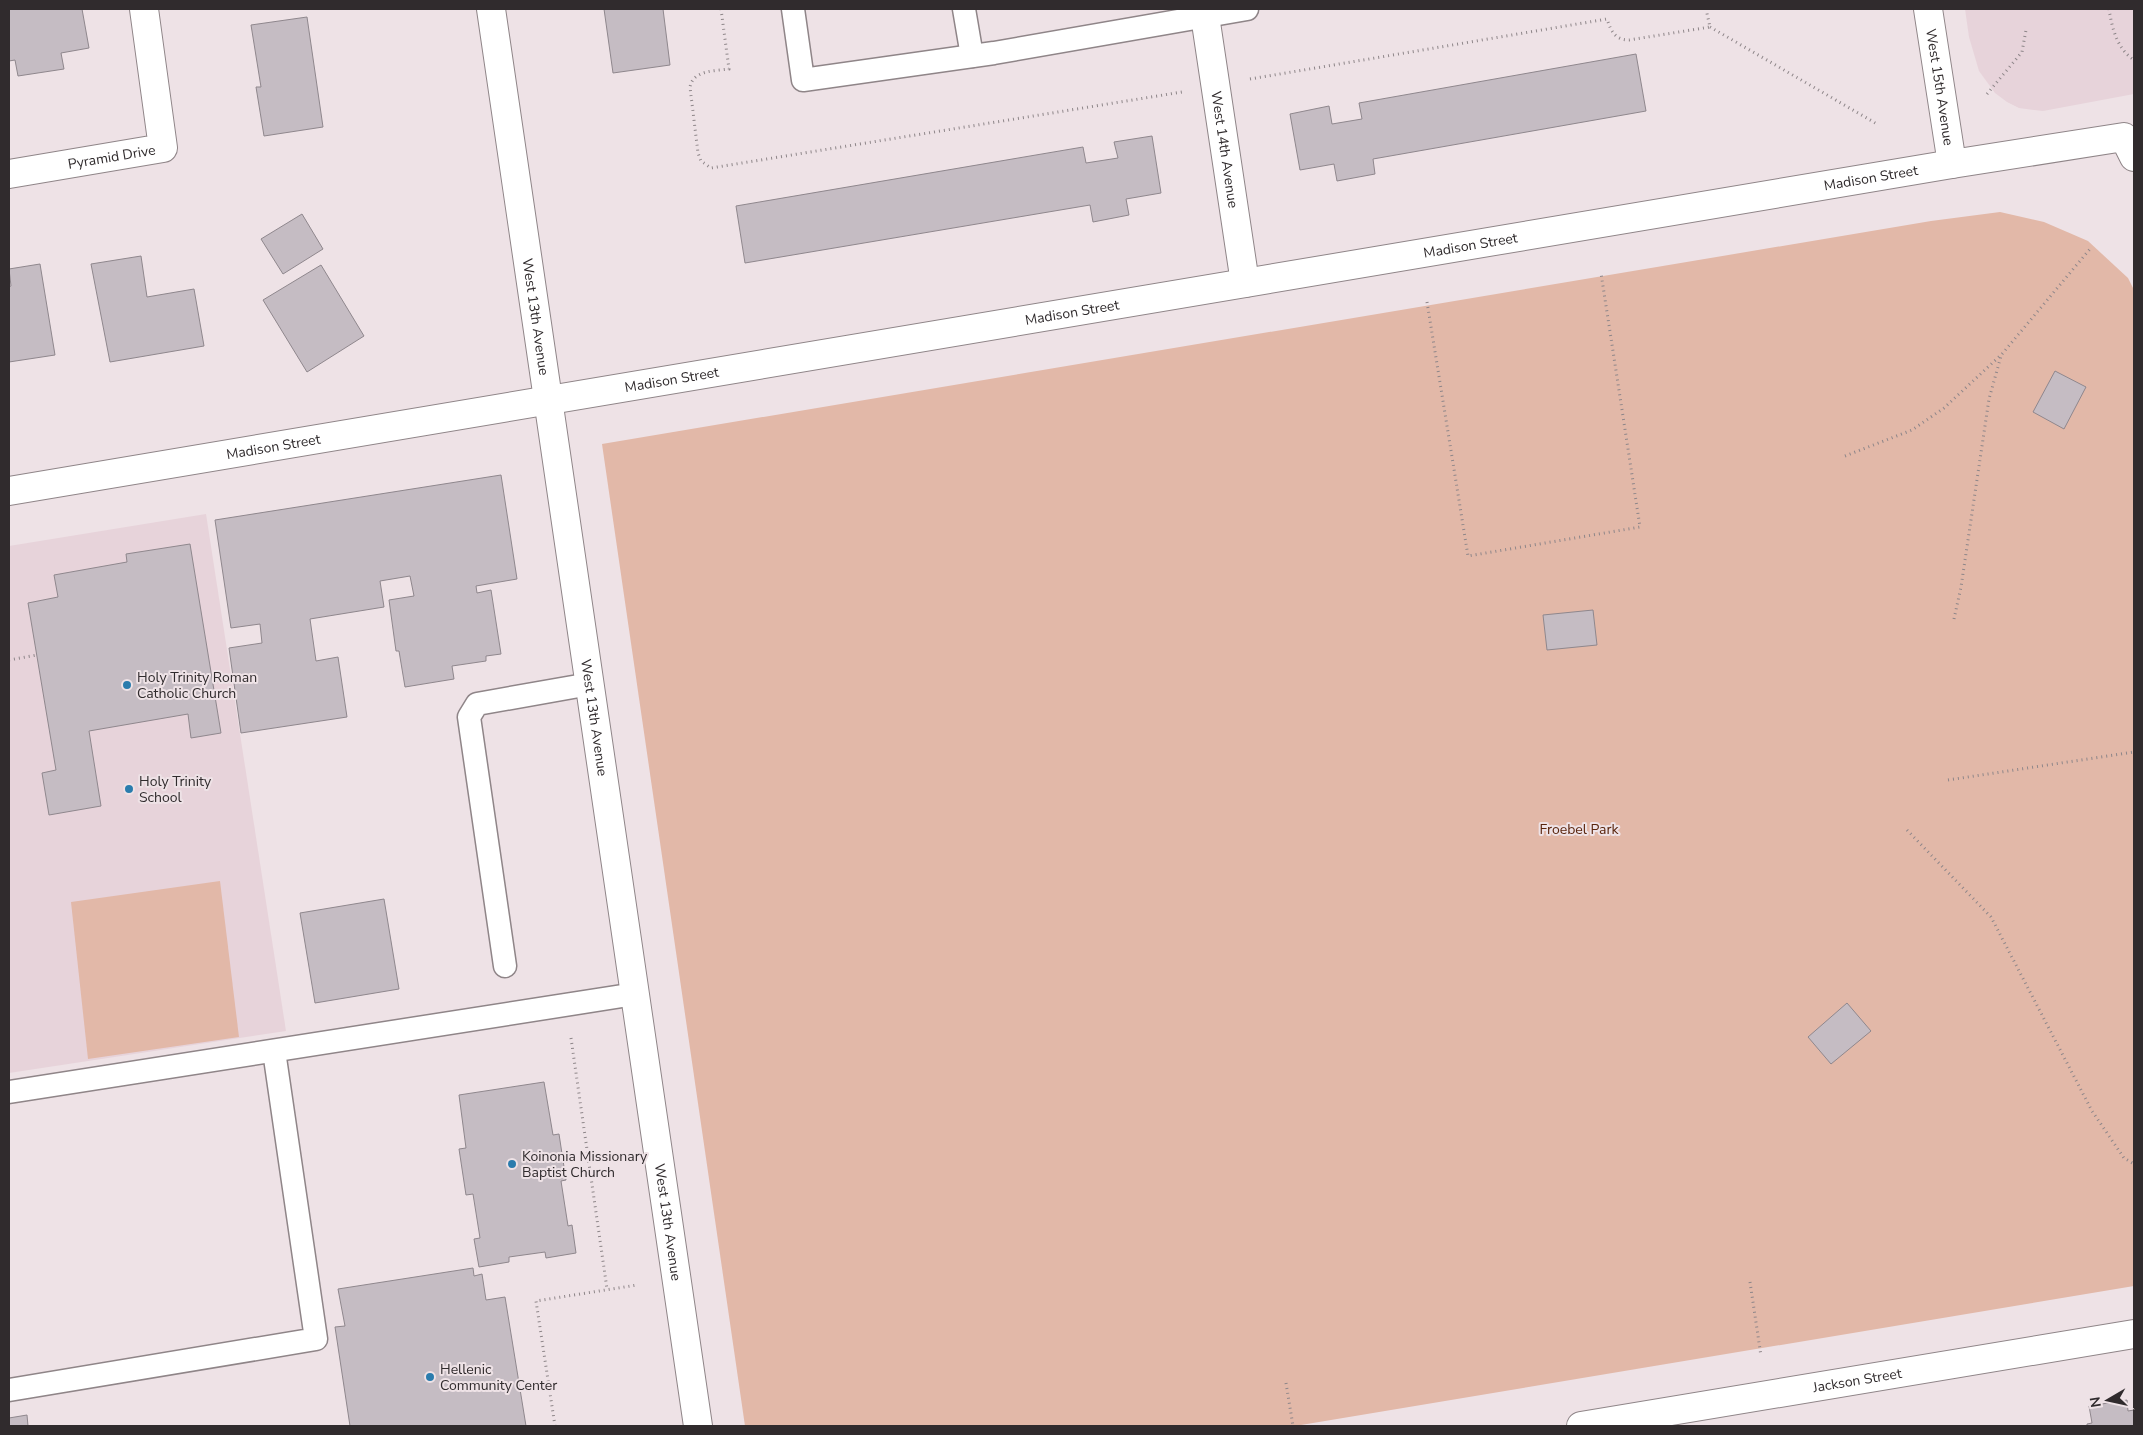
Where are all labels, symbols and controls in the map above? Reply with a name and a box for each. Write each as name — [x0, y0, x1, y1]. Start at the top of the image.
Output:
street label: West 15th Avenue — [1922, 27, 1959, 147]
street label: West 14th Avenue — [1207, 90, 1243, 209]
street label: Pyramid Drive — [66, 140, 157, 173]
street label: Madison Street — [1822, 160, 1919, 195]
street label: Madison Street — [1422, 228, 1519, 262]
street label: West 13th Avenue — [518, 257, 554, 377]
street label: Madison Street — [1024, 295, 1121, 329]
street label: Madison Street — [623, 362, 720, 397]
street label: Madison Street — [225, 429, 322, 464]
street label: West 13th Avenue — [577, 658, 612, 777]
place label: Holy Trinity Roman Catholic Church — [137, 668, 257, 703]
marker: Holy Trinity Roman Catholic Church — [121, 679, 133, 691]
place label: Holy Trinity School — [139, 772, 212, 807]
marker: Holy Trinity School — [123, 783, 135, 795]
park label: Froebel Park — [1540, 820, 1619, 839]
place label: Koinonia Missionary Baptist Church — [522, 1147, 648, 1182]
marker: Koinonia Missionary Baptist Church — [506, 1158, 518, 1170]
street label: West 13th Avenue — [650, 1162, 686, 1282]
place label: Hellenic Community Center — [440, 1360, 557, 1395]
street label: Jackson Street — [1810, 1363, 1903, 1397]
marker: Hellenic Community Center — [424, 1371, 436, 1383]
north arrow — [2083, 1375, 2133, 1425]
text: N — [2085, 1395, 2106, 1409]

